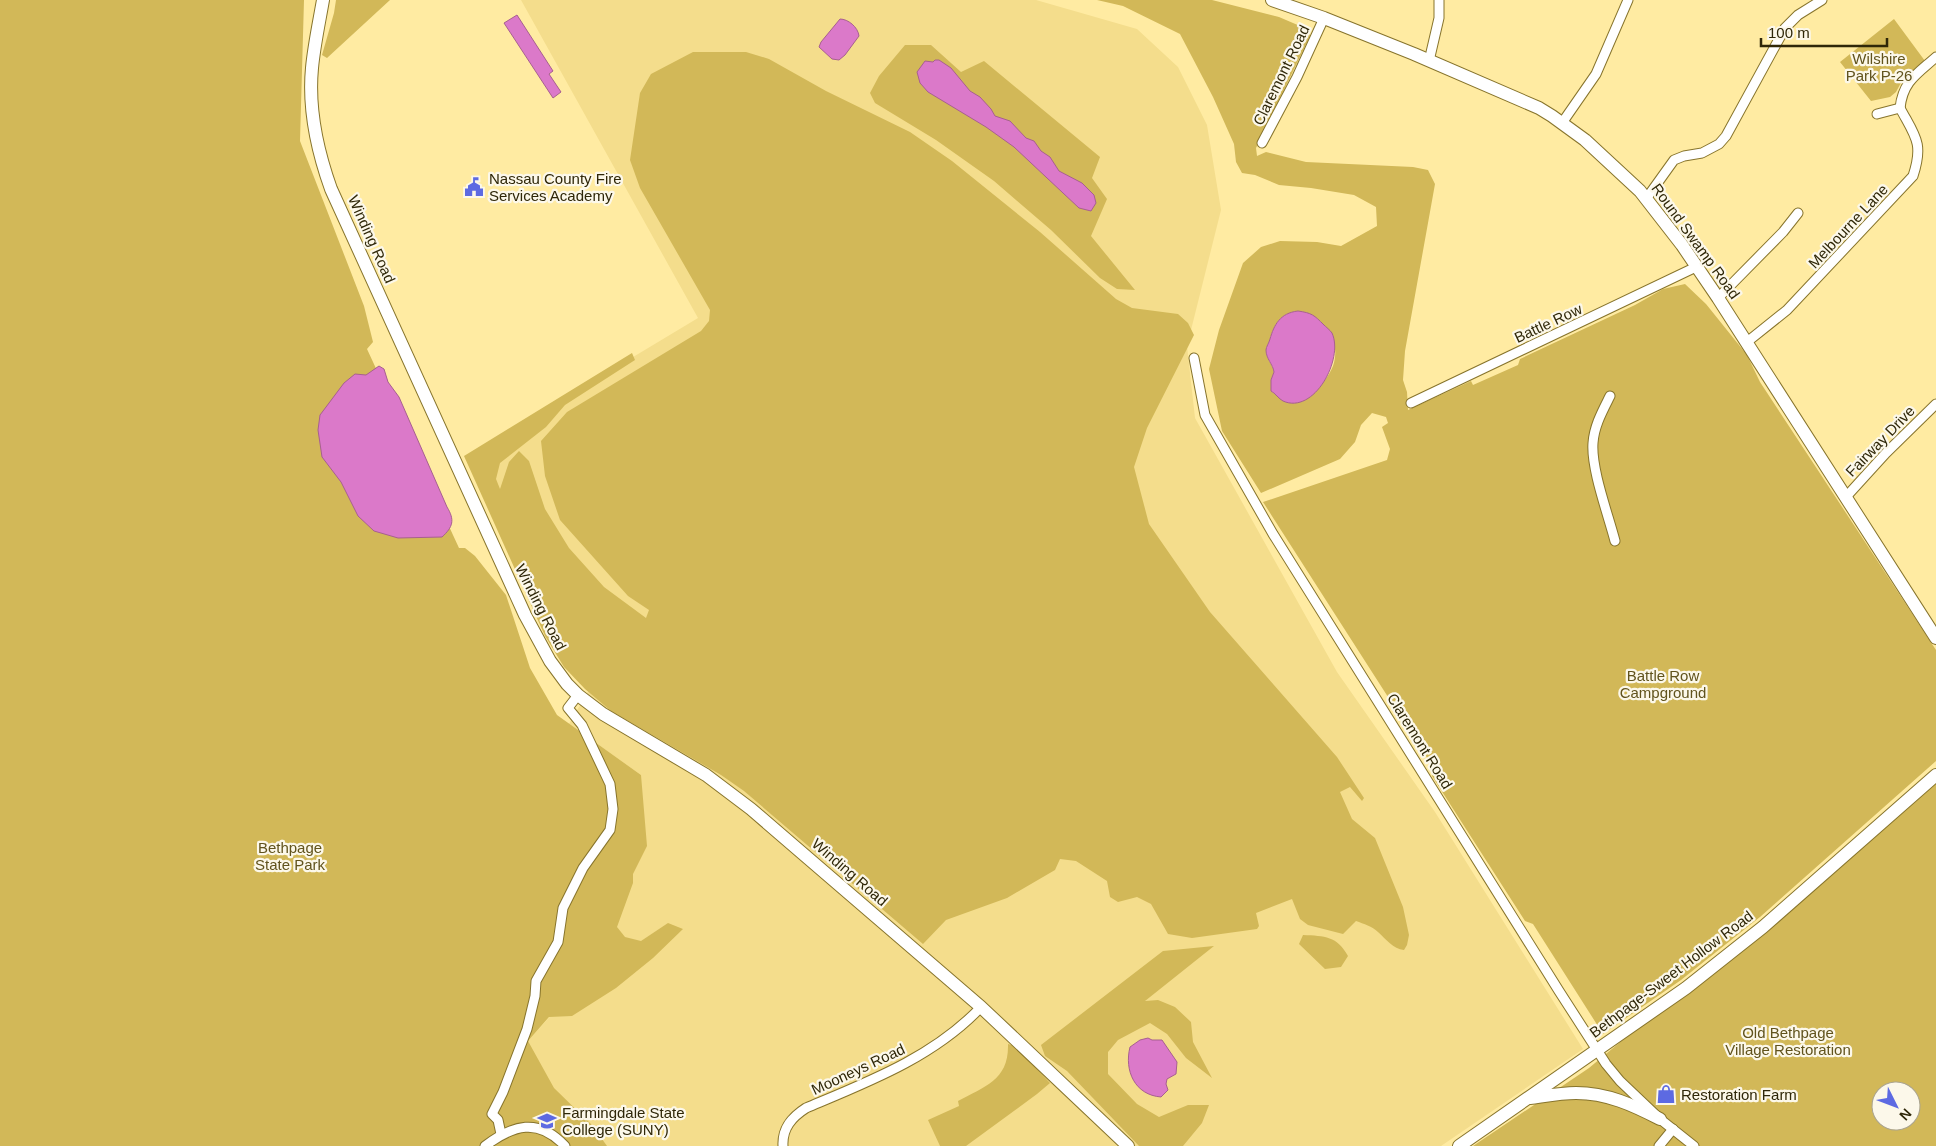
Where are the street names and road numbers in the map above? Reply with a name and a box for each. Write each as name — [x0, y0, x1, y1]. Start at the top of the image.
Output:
street label: Claremont Road — [1249, 22, 1313, 128]
street label: Round Swamp Road — [1648, 180, 1744, 302]
street label: Melbourne Lane — [1805, 181, 1891, 271]
street label: Winding Road — [345, 193, 399, 285]
street label: Battle Row — [1512, 300, 1585, 346]
street label: Fairway Drive — [1842, 402, 1918, 480]
street label: Winding Road — [512, 561, 570, 653]
street label: Claremont Road — [1384, 690, 1456, 792]
street label: Winding Road — [809, 835, 891, 909]
street label: Bethpage-Sweet Hollow Road — [1586, 907, 1756, 1041]
street label: Mooneys Road — [809, 1040, 907, 1098]

